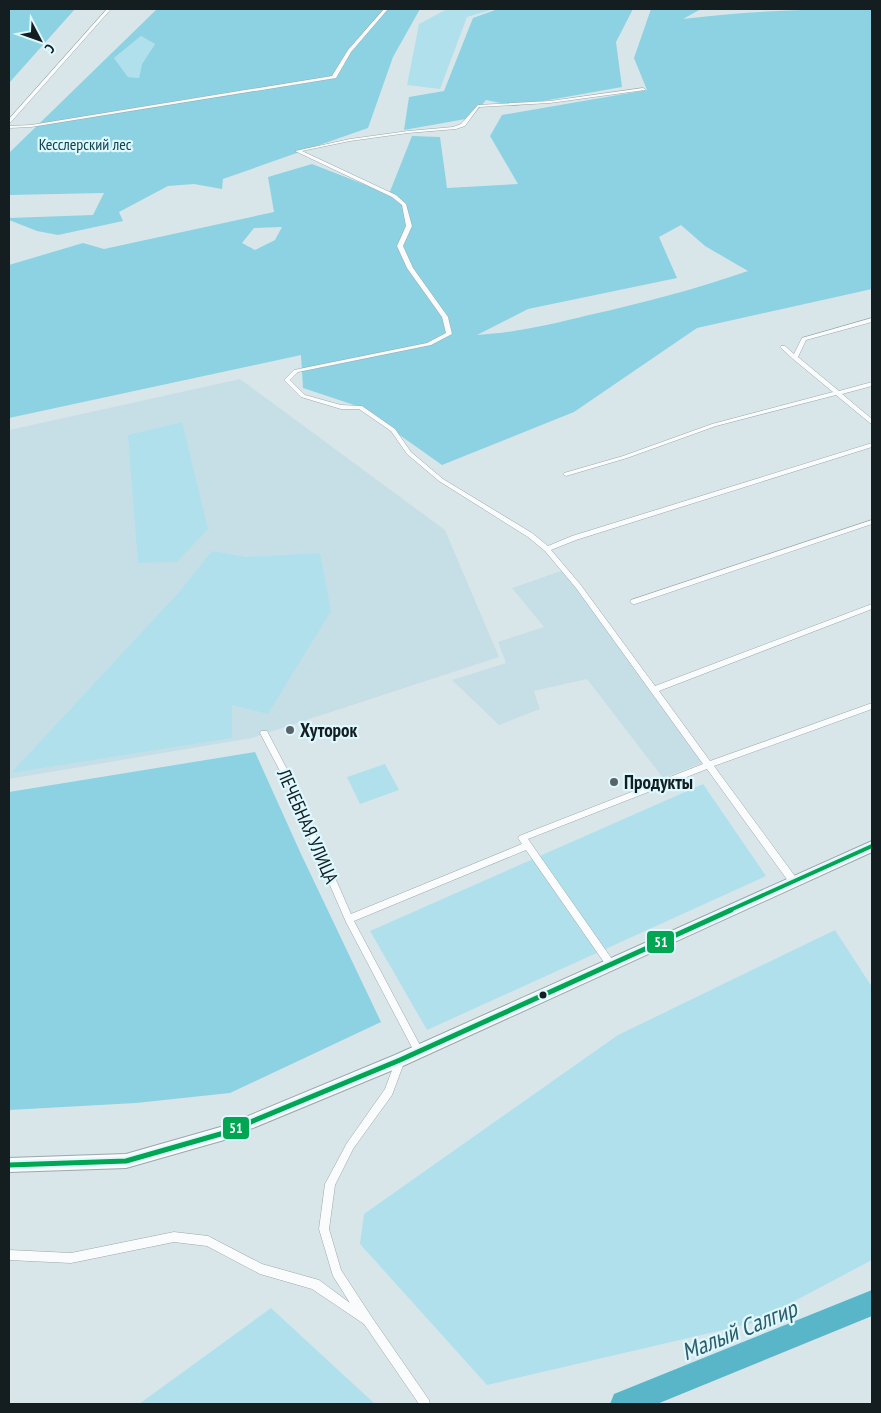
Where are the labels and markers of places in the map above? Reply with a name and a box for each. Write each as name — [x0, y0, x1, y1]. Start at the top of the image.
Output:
place label: Хуторок — [300, 718, 358, 742]
marker: Хуторок — [284, 724, 296, 736]
place label: Продукты — [624, 770, 693, 794]
marker: Продукты — [608, 776, 620, 788]
unlabelled marker — [538, 990, 548, 1000]

